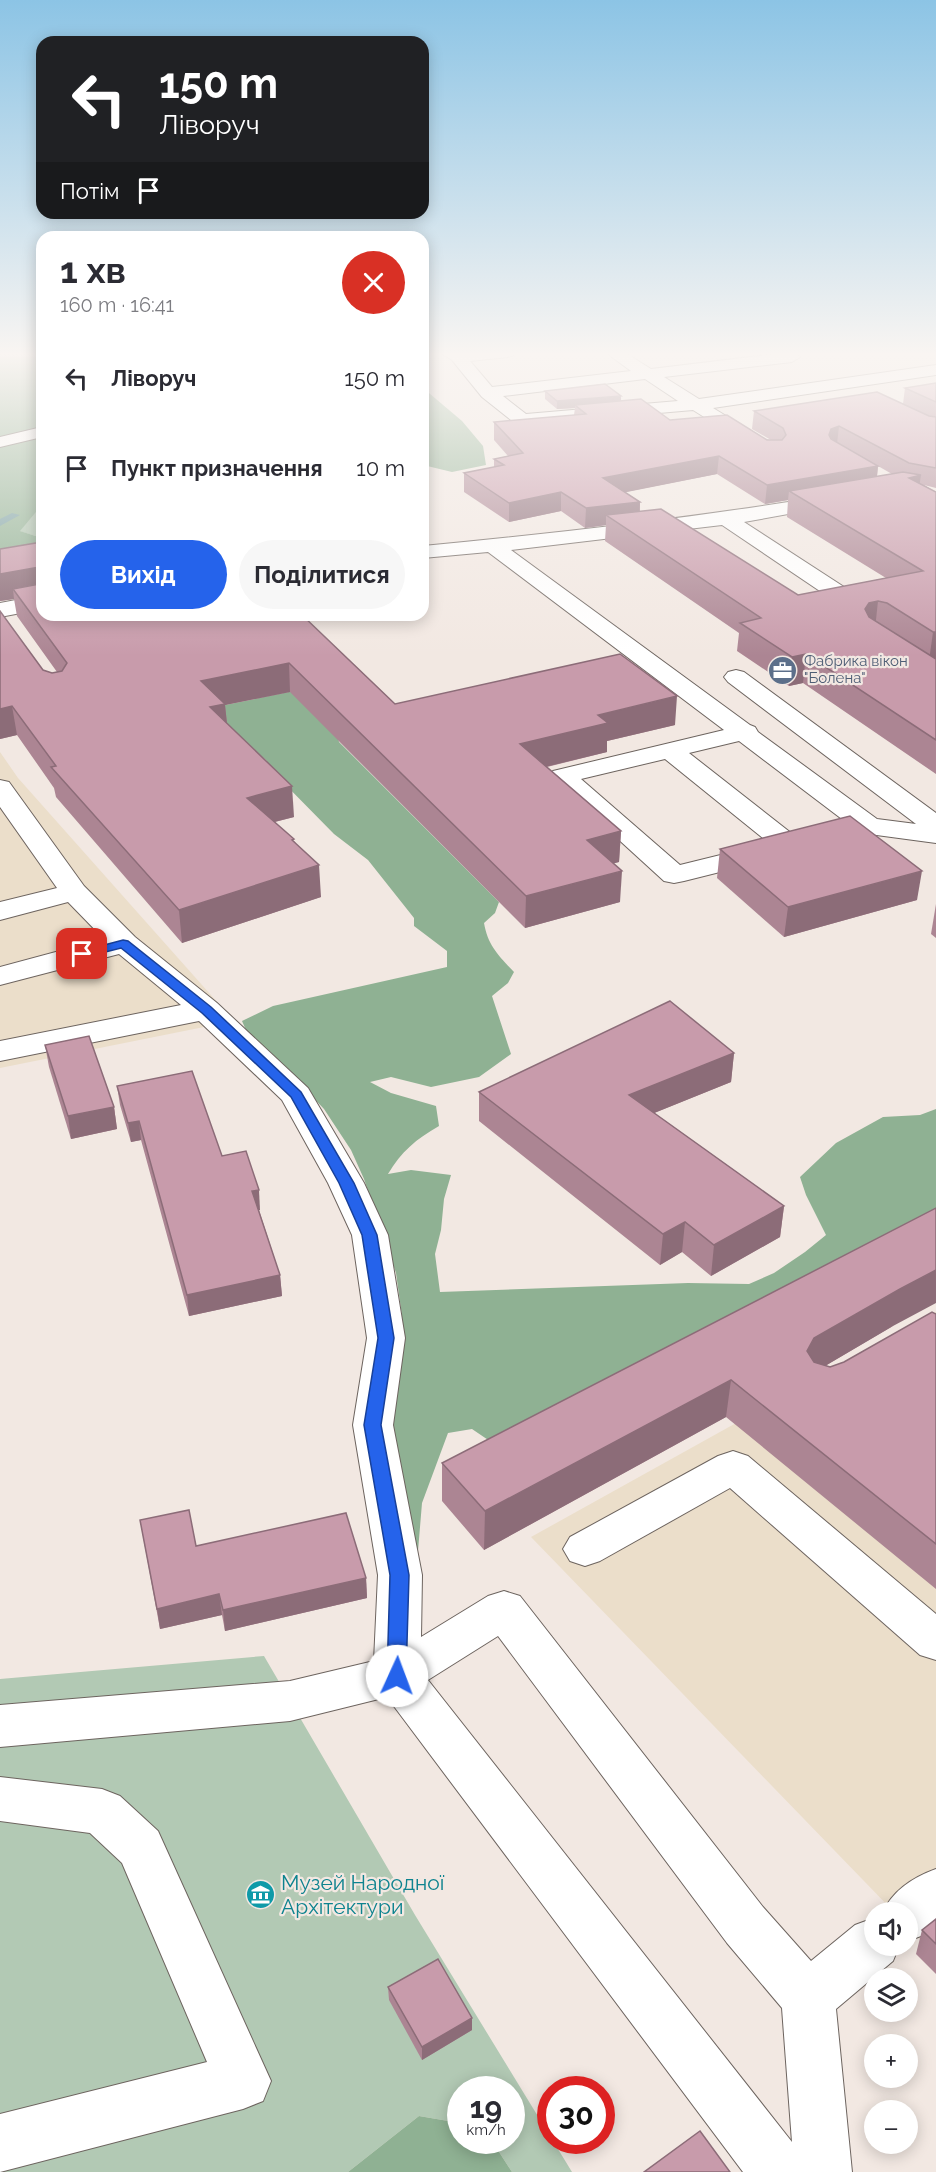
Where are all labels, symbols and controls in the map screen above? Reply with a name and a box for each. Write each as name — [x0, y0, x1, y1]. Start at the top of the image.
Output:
text: 150 m — [159, 59, 278, 108]
icon: left — [60, 60, 138, 138]
text: Ліворуч — [159, 109, 260, 140]
icon: arrive — [132, 174, 165, 207]
text: Потім — [60, 178, 120, 204]
text: 1 хв — [60, 249, 126, 291]
button: close — [342, 251, 405, 314]
text: 160 m · 16:41 — [60, 293, 174, 317]
icon: left — [60, 362, 93, 395]
text: Ліворуч — [111, 365, 196, 391]
text: 150 m — [344, 365, 405, 391]
icon: arrive — [60, 452, 93, 485]
text: Пункт призначення — [111, 455, 323, 481]
text: 10 m — [356, 455, 405, 481]
button: Вихід — [60, 540, 227, 609]
button: Поділитися — [239, 540, 405, 609]
place label: Фабрика вікон "Болена" — [804, 652, 908, 687]
office icon: Фабрика вікон "Болена" — [767, 654, 799, 686]
pin — [56, 928, 107, 979]
icon: arrive — [65, 937, 98, 970]
position arrow — [365, 1644, 429, 1708]
place label: Музей Народної Архітектури — [281, 1870, 445, 1919]
museum icon: Музей Народної Архітектури — [244, 1878, 276, 1910]
map controls — [864, 1902, 918, 2154]
button: sound — [864, 1902, 918, 1956]
button: layers — [864, 1968, 918, 2022]
button: + — [864, 2034, 918, 2088]
speed limit sign: 30 — [537, 2076, 615, 2154]
text: 19 — [470, 2090, 502, 2125]
button: − — [864, 2100, 918, 2154]
text: km/h — [466, 2121, 506, 2139]

